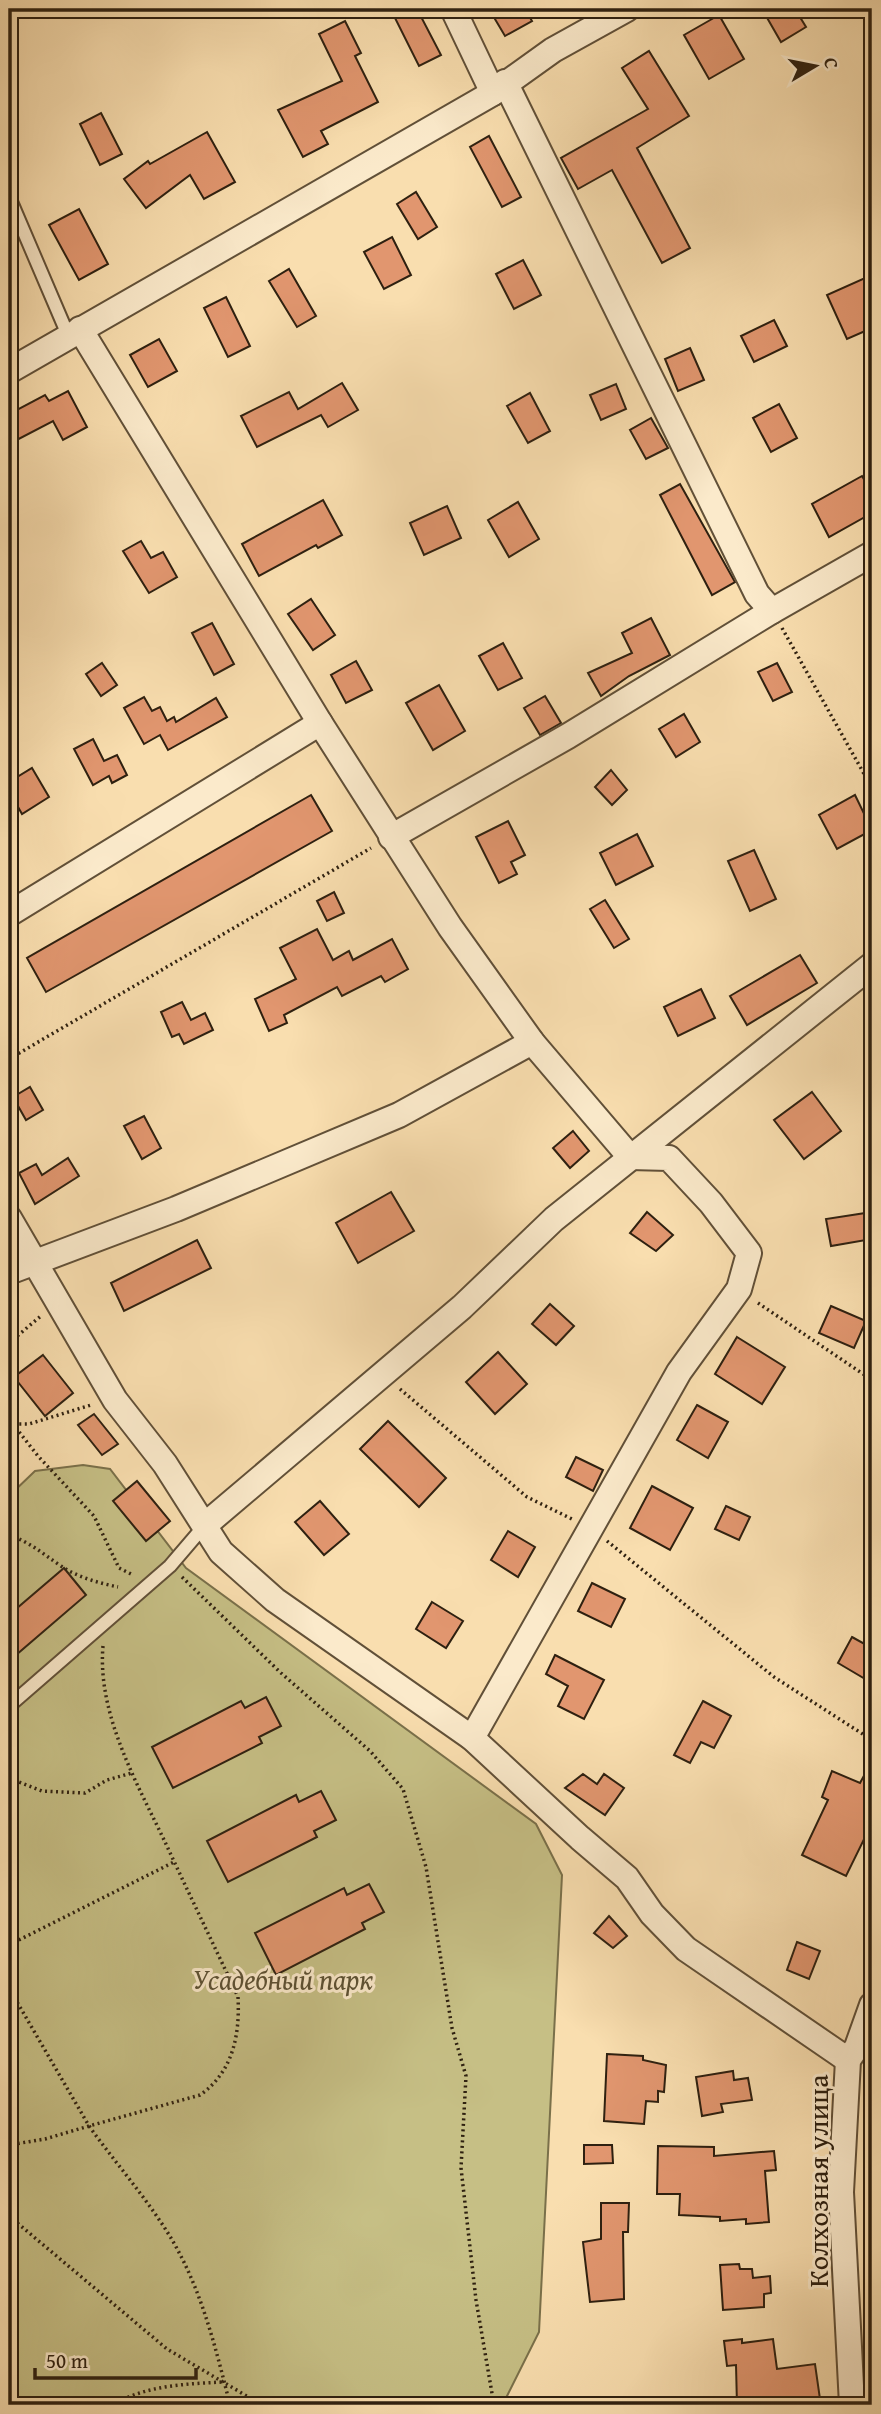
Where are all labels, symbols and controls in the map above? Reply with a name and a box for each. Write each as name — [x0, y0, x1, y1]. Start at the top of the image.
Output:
north arrow — [780, 32, 850, 102]
text: С — [817, 55, 847, 71]
park label: Усадебный парк — [193, 1958, 374, 1999]
street label: Колхозная улица — [797, 2074, 838, 2288]
scale bar — [35, 2337, 196, 2381]
text: 50 m — [46, 2345, 88, 2376]

